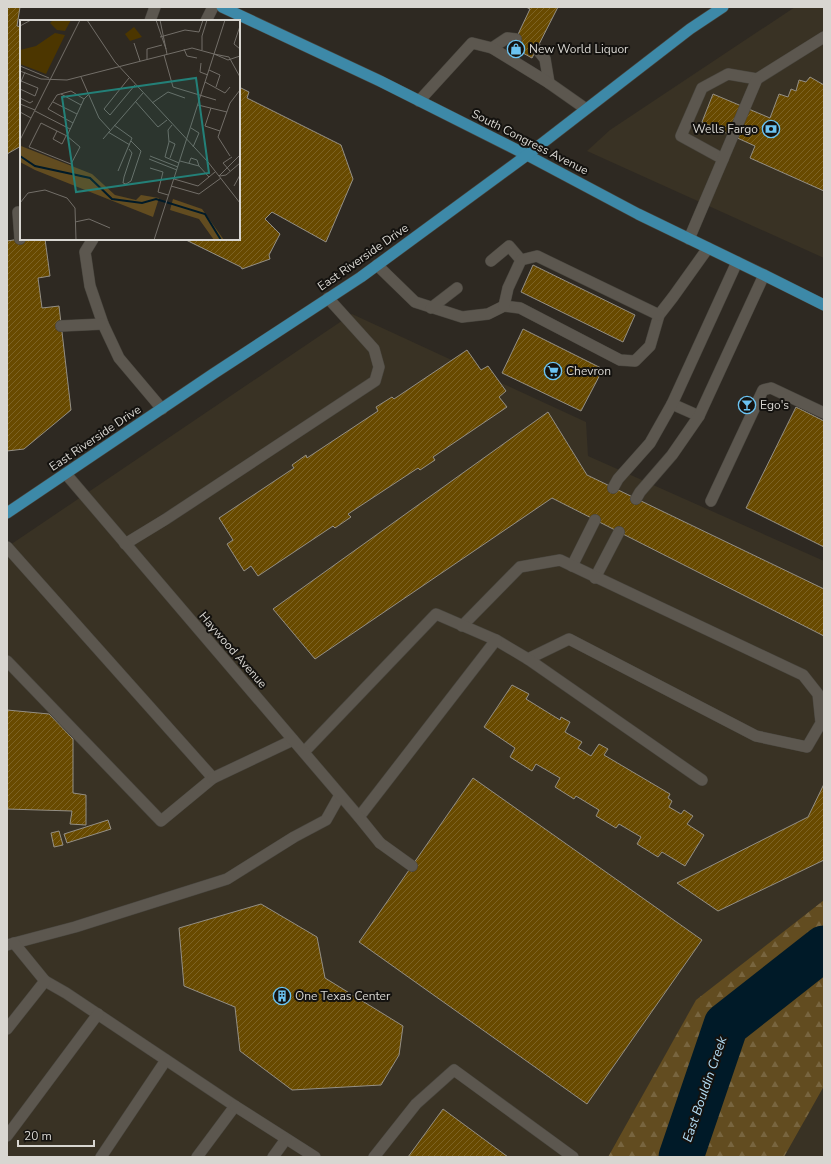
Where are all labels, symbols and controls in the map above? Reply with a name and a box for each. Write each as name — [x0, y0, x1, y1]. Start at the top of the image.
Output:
inset map — [20, 20, 240, 240]
shop icon: New World Liquor — [506, 39, 526, 59]
place label: New World Liquor — [529, 41, 629, 57]
street label: South Congress Avenue — [469, 106, 591, 178]
bank icon: Wells Fargo — [761, 119, 781, 139]
place label: Wells Fargo — [693, 121, 758, 137]
street label: East Riverside Drive — [314, 220, 412, 294]
supermarket icon: Chevron — [543, 361, 563, 381]
place label: Chevron — [566, 363, 611, 379]
bar icon: Ego's — [737, 395, 757, 415]
place label: Ego's — [760, 397, 789, 413]
street label: East Riverside Drive — [46, 401, 144, 475]
street label: Haywood Avenue — [195, 608, 271, 692]
building icon: One Texas Center — [272, 986, 292, 1006]
place label: One Texas Center — [295, 988, 391, 1004]
water label: East Bouldin Creek — [678, 1034, 732, 1145]
scale bar — [18, 1122, 94, 1148]
text: 20 m — [24, 1128, 52, 1144]

